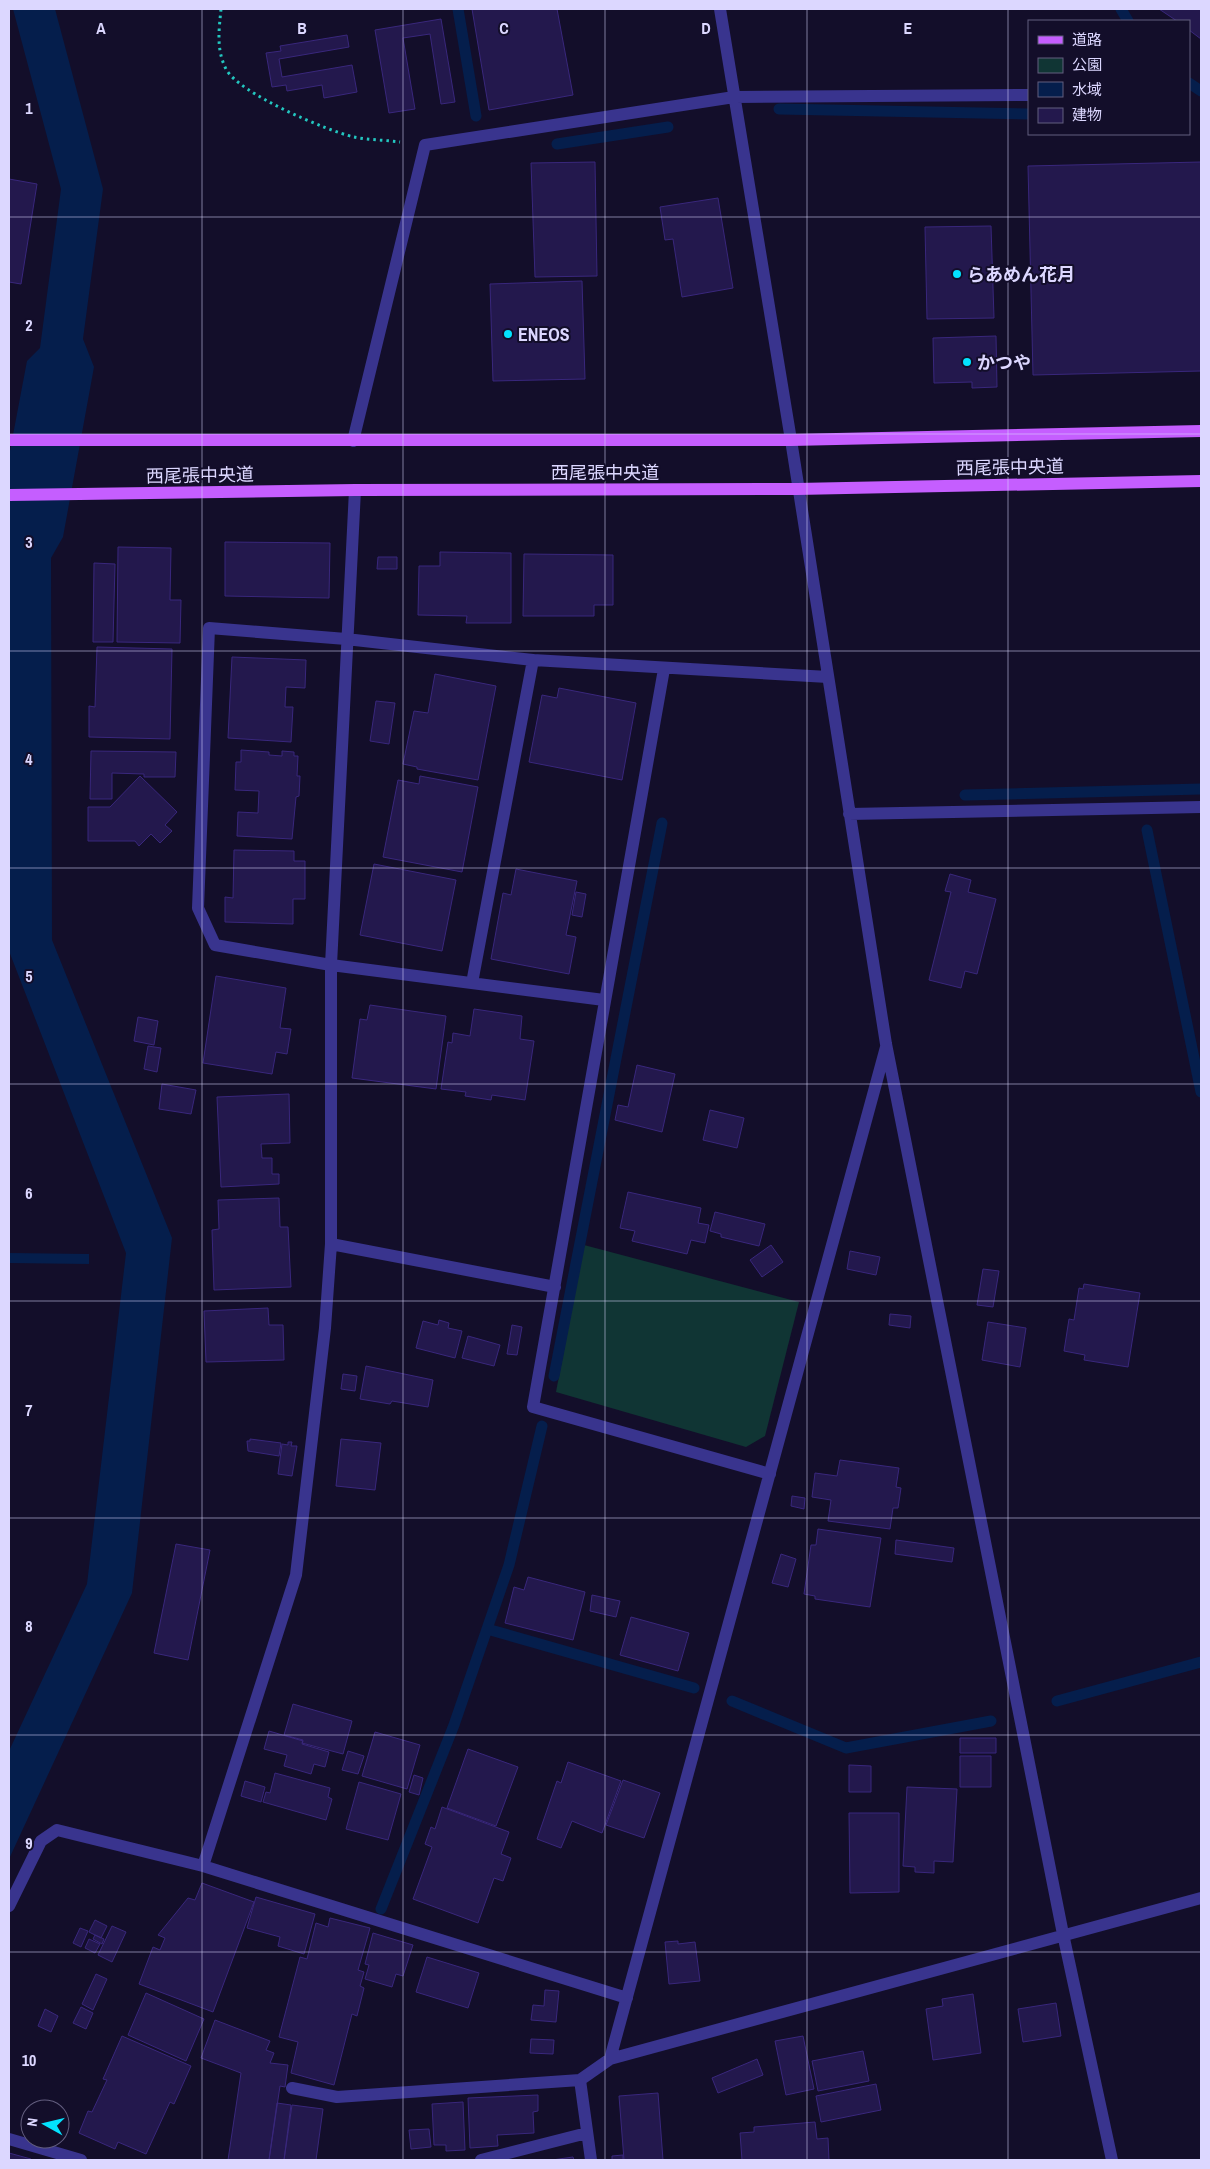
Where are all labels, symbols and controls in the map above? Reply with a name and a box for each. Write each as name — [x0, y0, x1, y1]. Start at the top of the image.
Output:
text: A — [96, 17, 106, 39]
text: B — [297, 17, 307, 39]
text: C — [499, 17, 509, 39]
text: D — [701, 17, 711, 39]
text: E — [904, 17, 913, 39]
legend — [1028, 20, 1190, 135]
text: 道路 — [1072, 29, 1102, 50]
text: 公園 — [1072, 54, 1102, 75]
text: 水域 — [1072, 79, 1102, 100]
text: 1 — [25, 97, 33, 119]
text: 建物 — [1072, 104, 1102, 125]
place label: らあめん花月 — [967, 262, 1075, 287]
marker: らあめん花月 — [951, 268, 963, 280]
text: 2 — [25, 314, 33, 336]
place label: ENEOS — [518, 322, 570, 347]
marker: ENEOS — [502, 328, 514, 340]
place label: かつや — [977, 350, 1031, 375]
marker: かつや — [961, 356, 973, 368]
street label: 西尾張中央道 — [956, 454, 1064, 480]
street label: 西尾張中央道 — [551, 460, 659, 485]
street label: 西尾張中央道 — [146, 462, 254, 488]
text: 3 — [25, 531, 33, 553]
text: 4 — [25, 748, 33, 770]
text: 5 — [25, 965, 33, 987]
text: 6 — [25, 1182, 33, 1204]
text: 7 — [25, 1399, 33, 1421]
text: 8 — [25, 1615, 33, 1637]
text: 9 — [25, 1832, 33, 1854]
text: 10 — [22, 2049, 36, 2071]
north arrow — [20, 2099, 70, 2149]
text: N — [23, 2117, 42, 2128]

